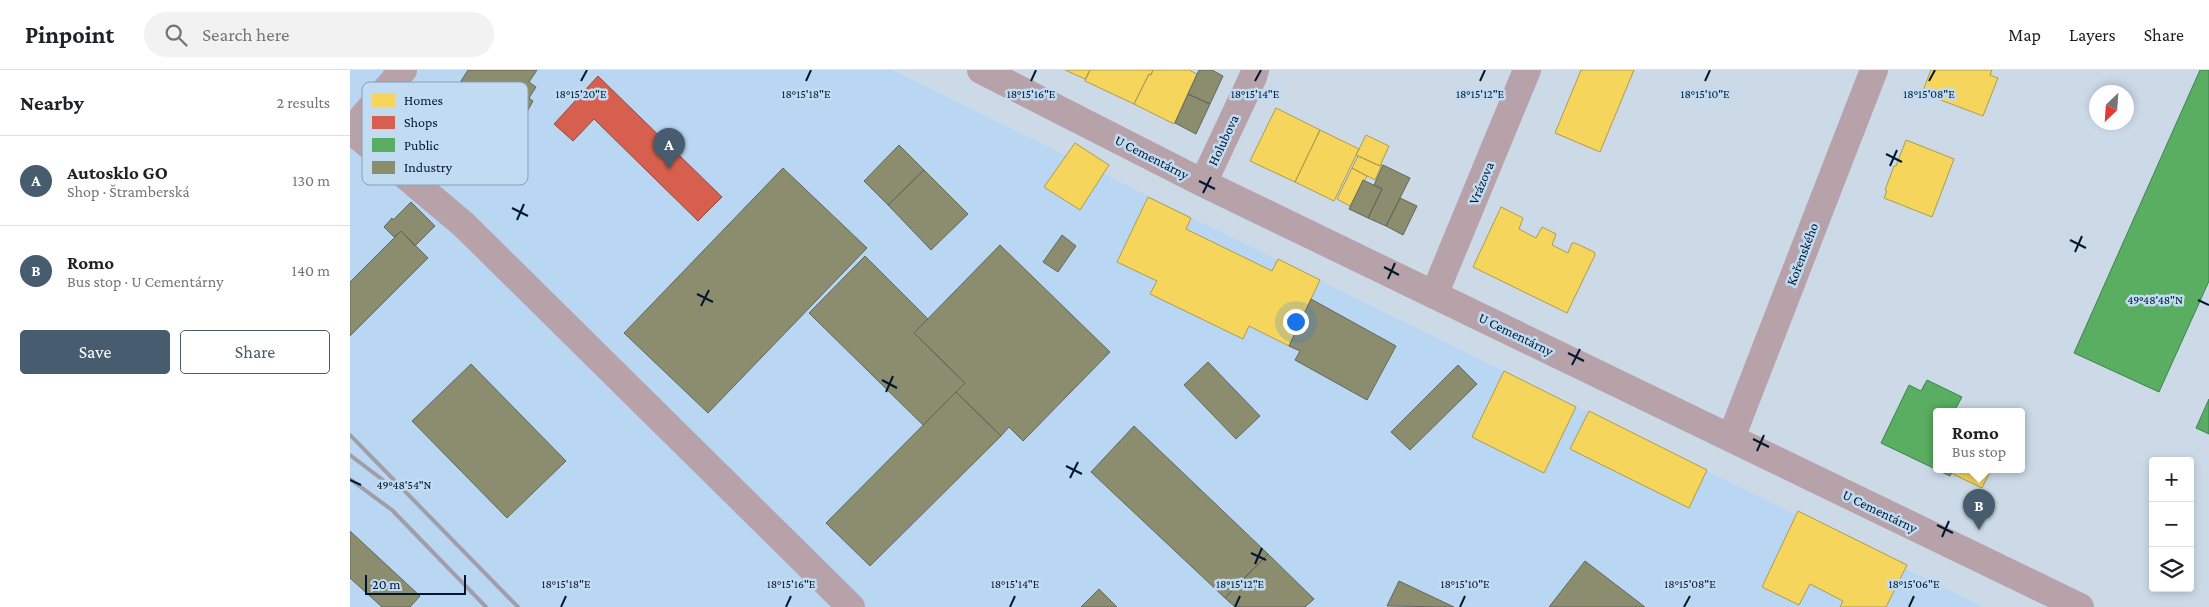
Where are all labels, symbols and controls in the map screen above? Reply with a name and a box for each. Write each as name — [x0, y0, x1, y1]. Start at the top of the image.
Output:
search box — [144, 12, 494, 57]
text: Pinpoint — [25, 21, 114, 48]
icon: search — [162, 21, 190, 49]
text: Search here — [202, 24, 289, 45]
text: Map — [2008, 25, 2041, 45]
text: Layers — [2069, 25, 2116, 45]
text: Share — [2144, 25, 2184, 45]
legend — [362, 82, 528, 185]
north arrow — [2089, 85, 2134, 130]
text: 18°15'20"E — [556, 87, 607, 101]
text: 18°15'18"E — [782, 87, 831, 101]
text: 18°15'16"E — [1007, 87, 1056, 101]
text: 18°15'14"E — [1231, 87, 1280, 101]
text: 18°15'12"E — [1456, 87, 1505, 101]
text: 18°15'10"E — [1680, 87, 1730, 101]
text: 18°15'08"E — [1903, 87, 1955, 101]
text: Nearby — [20, 91, 84, 115]
text: Homes — [404, 92, 443, 108]
text: 2 results — [277, 94, 330, 111]
street label: Holubova — [1204, 112, 1242, 168]
text: Shops — [404, 114, 438, 130]
pin: A — [653, 128, 685, 169]
street label: U Cementárny — [1112, 131, 1192, 183]
text: Public — [404, 137, 439, 153]
text: Industry — [404, 159, 453, 175]
street label: Vrázova — [1465, 159, 1497, 207]
text: Autosklo GO — [67, 162, 168, 183]
text: A — [31, 172, 41, 189]
text: 130 m — [292, 172, 330, 189]
text: Shop · Štramberská — [67, 183, 190, 200]
street label: Kořenského — [1783, 220, 1821, 288]
text: Romo — [67, 252, 114, 273]
text: B — [31, 262, 41, 279]
text: 140 m — [292, 262, 330, 279]
text: Bus stop · U Cementárny — [67, 273, 224, 290]
text: 49°48'48"N — [2127, 293, 2183, 307]
your location — [1283, 309, 1309, 335]
street label: U Cementárny — [1476, 309, 1556, 359]
button: Save — [20, 330, 170, 374]
button: Share — [180, 330, 330, 374]
popup — [1933, 408, 2025, 473]
text: Romo — [1952, 422, 1999, 443]
text: Bus stop — [1952, 443, 2006, 460]
map controls — [2149, 457, 2194, 592]
button: + — [2149, 457, 2194, 502]
text: 49°48'54"N — [377, 478, 432, 492]
street label: U Cementárny — [1840, 486, 1920, 536]
pin: B — [1963, 489, 1995, 530]
button: − — [2149, 502, 2194, 547]
button: layers — [2149, 547, 2194, 592]
scale bar — [365, 572, 466, 595]
text: 20 m — [372, 576, 400, 592]
text: 18°15'18"E — [542, 577, 591, 591]
text: 18°15'16"E — [767, 577, 816, 591]
text: 18°15'14"E — [991, 577, 1040, 591]
text: 18°15'12"E — [1216, 577, 1265, 591]
text: 18°15'10"E — [1440, 577, 1490, 591]
text: 18°15'08"E — [1664, 577, 1716, 591]
text: 18°15'06"E — [1888, 577, 1940, 591]

